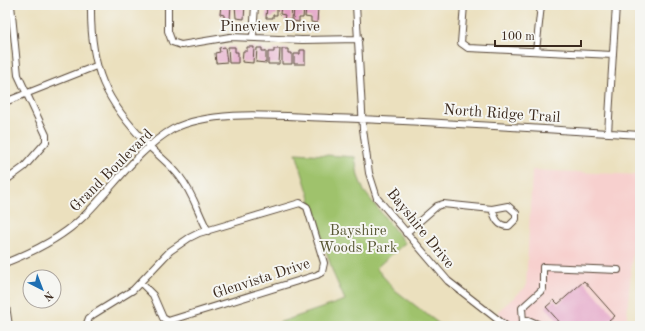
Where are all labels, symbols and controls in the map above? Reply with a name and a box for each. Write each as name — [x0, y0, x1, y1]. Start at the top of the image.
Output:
street label: Pineview Drive — [220, 20, 320, 35]
scale bar — [495, 22, 581, 48]
text: 100 m — [501, 31, 535, 43]
street label: North Ridge Trail — [443, 103, 561, 126]
street label: Grand Boulevard — [68, 127, 156, 215]
street label: Bayshire Drive — [383, 186, 456, 272]
park label: Bayshire Woods Park — [319, 224, 398, 256]
street label: Glenvista Drive — [211, 257, 312, 302]
north arrow — [22, 269, 62, 309]
text: N — [40, 288, 54, 303]

